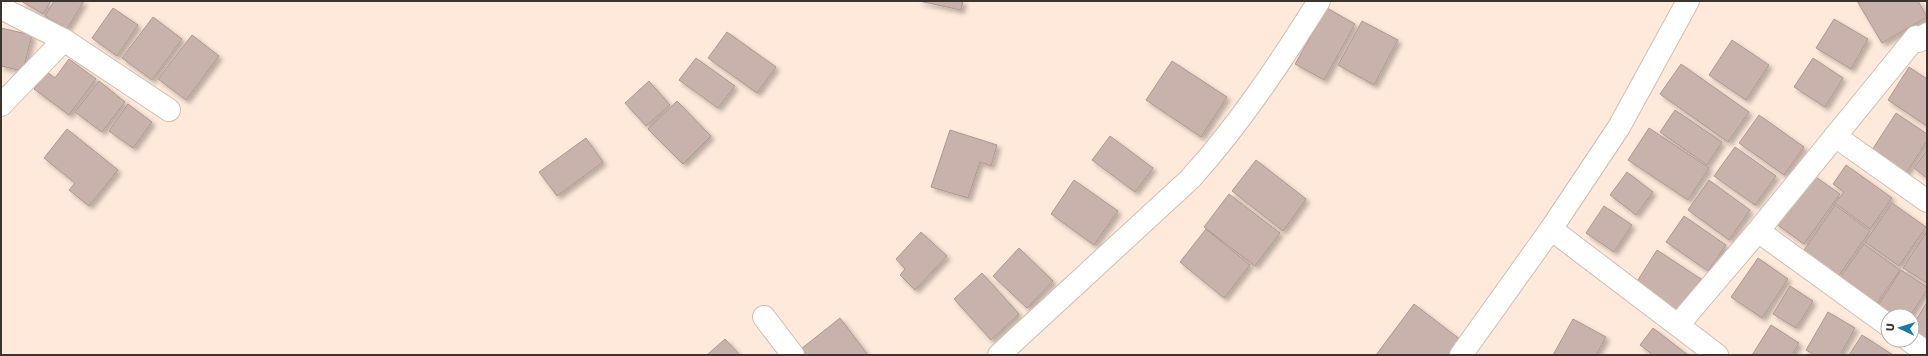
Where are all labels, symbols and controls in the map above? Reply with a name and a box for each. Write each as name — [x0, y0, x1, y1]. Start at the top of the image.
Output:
north arrow — [1880, 308, 1920, 348]
text: U — [1884, 323, 1897, 332]

